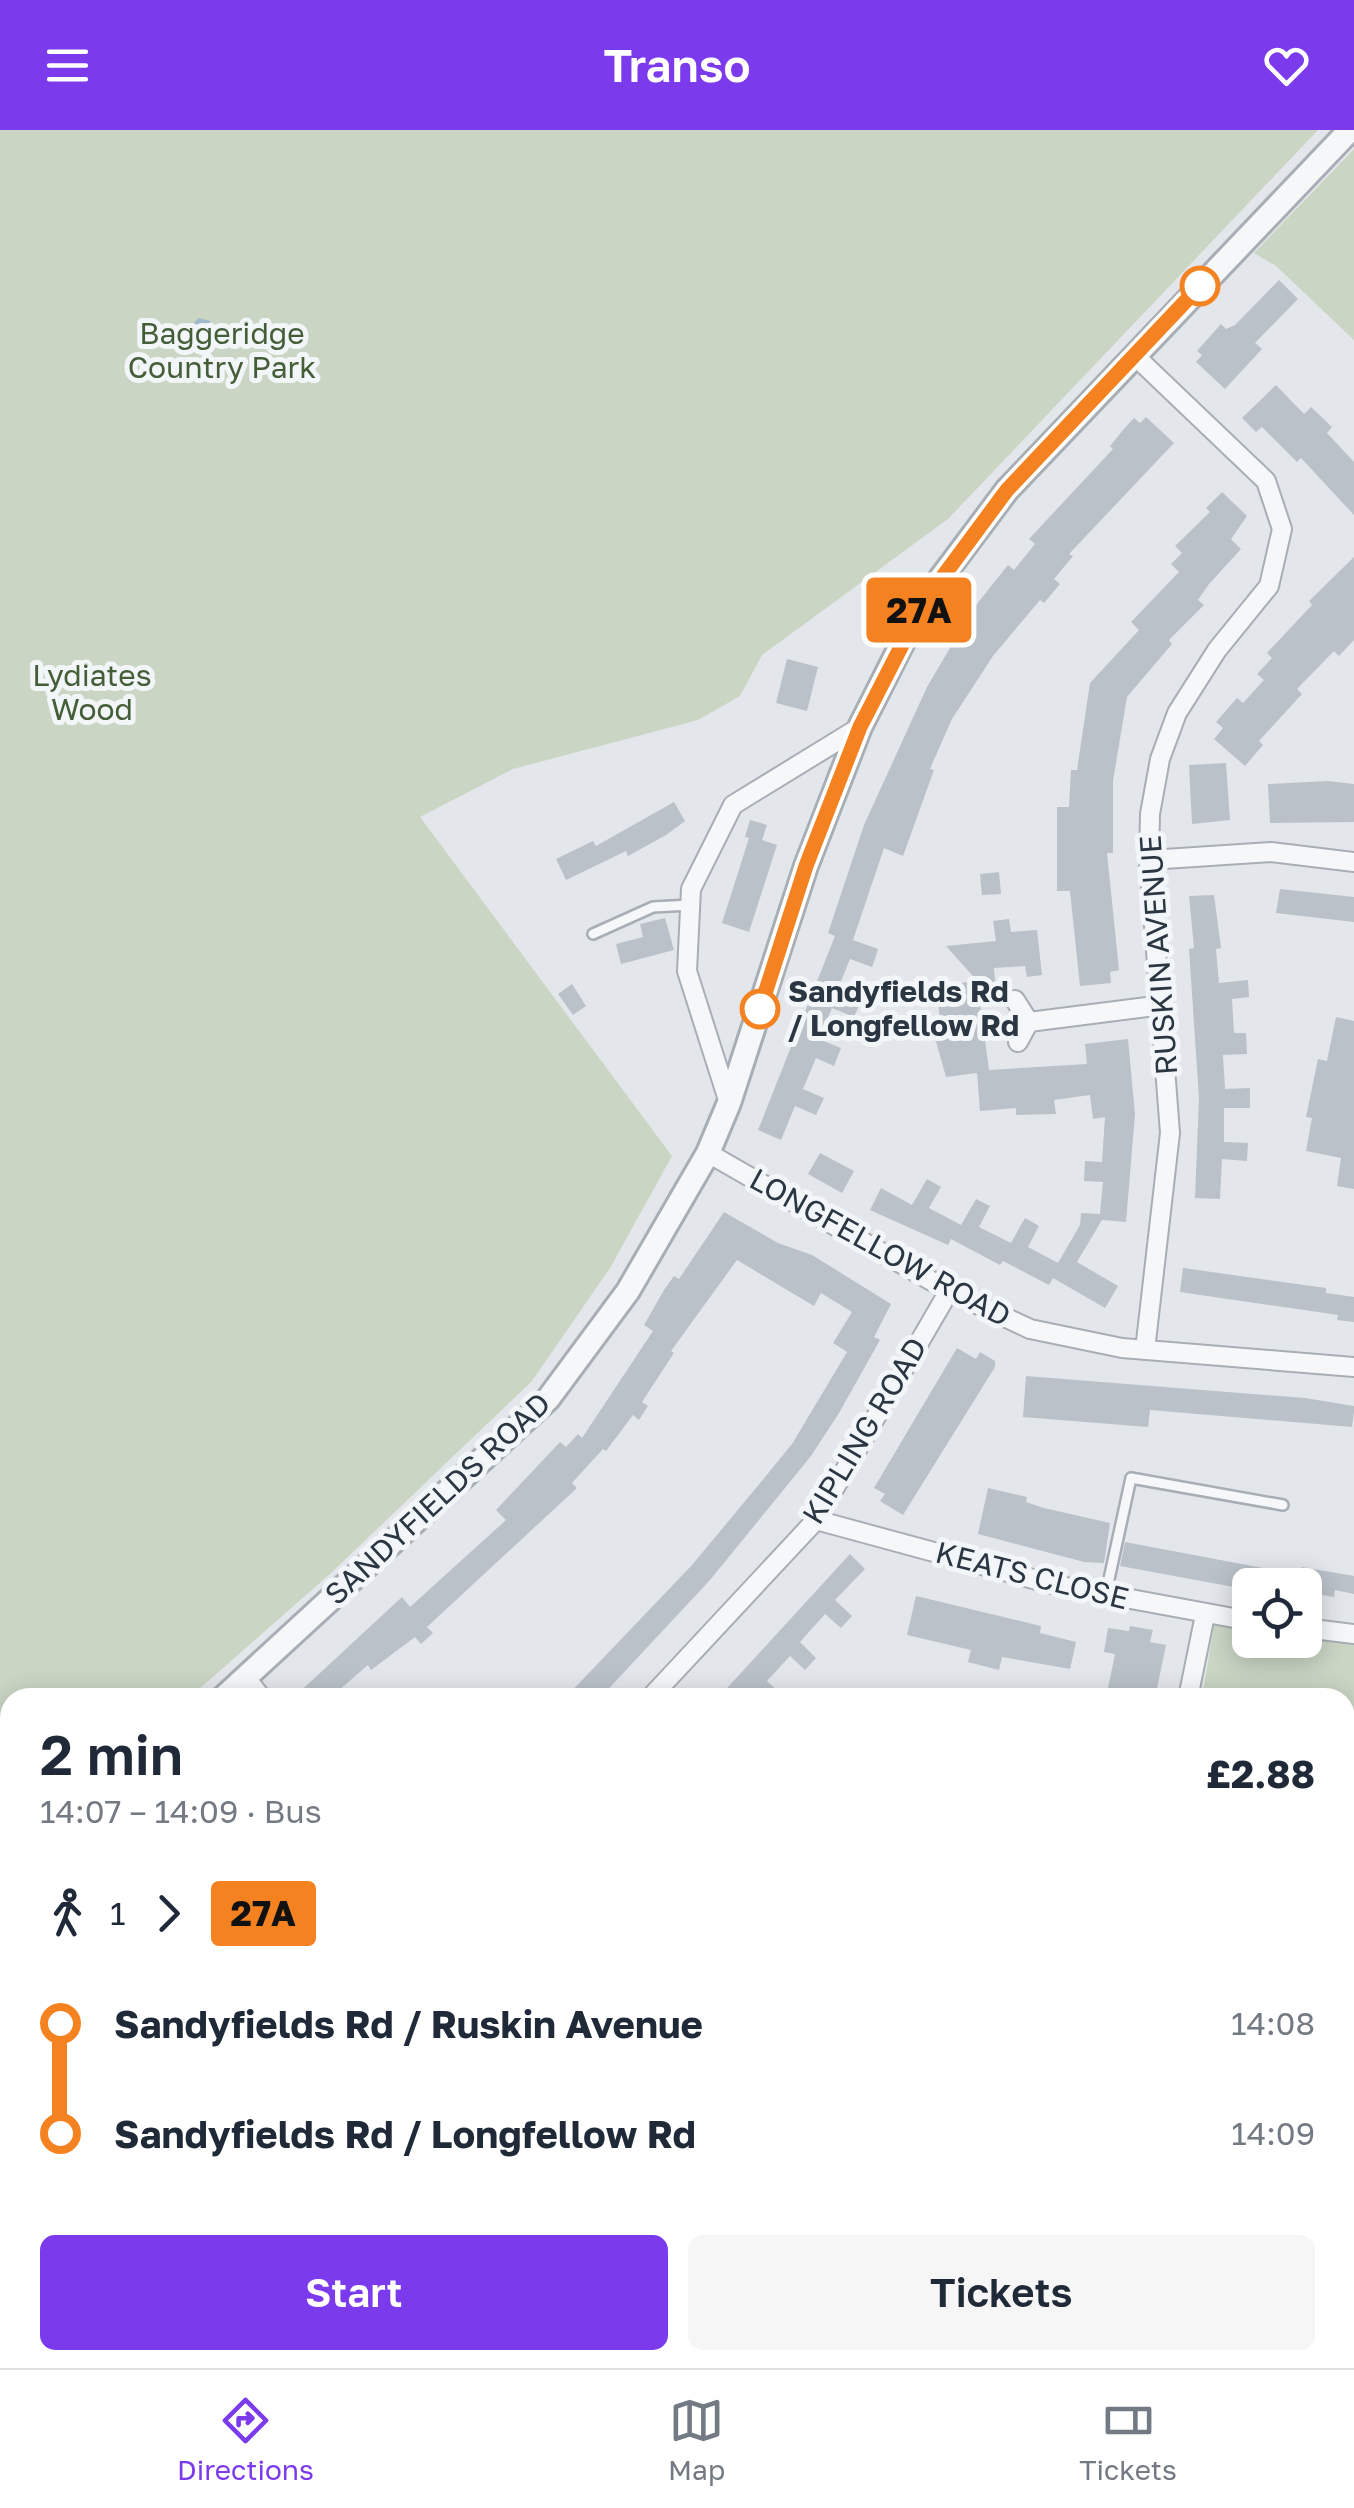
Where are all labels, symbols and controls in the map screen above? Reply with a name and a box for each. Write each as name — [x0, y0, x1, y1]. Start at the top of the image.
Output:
icon: menu — [40, 38, 95, 93]
text: Transo — [604, 38, 750, 92]
icon: heart — [1259, 38, 1314, 93]
unlabelled marker — [1181, 267, 1219, 305]
park label: Baggeridge Country Park — [128, 315, 316, 385]
line badge: 27A — [862, 578, 976, 642]
text: 27A — [886, 589, 952, 631]
park label: Lydiates Wood — [32, 657, 152, 727]
street label: RUSKIN AVENUE — [1132, 834, 1184, 1076]
place label: Sandyfields Rd / Longfellow Rd — [788, 973, 1019, 1043]
marker: Sandyfields Rd / Longfellow Rd — [741, 990, 779, 1028]
street label: LONGFELLOW ROAD — [744, 1160, 1017, 1334]
street label: KIPLING ROAD — [794, 1331, 934, 1530]
street label: SANDYFIELDS ROAD — [317, 1385, 557, 1612]
street label: KEATS CLOSE — [932, 1534, 1133, 1616]
map controls — [1232, 1568, 1322, 1658]
button: locate — [1232, 1568, 1322, 1658]
text: 2 min — [40, 1721, 183, 1787]
text: £2.88 — [1206, 1751, 1315, 1796]
text: 14:07 – 14:09 · Bus — [40, 1792, 322, 1830]
icon: walk — [40, 1886, 95, 1941]
icon: forward — [141, 1886, 196, 1941]
text: 27A — [231, 1892, 296, 1934]
text: 1 — [110, 1894, 126, 1932]
text: Sandyfields Rd / Ruskin Avenue — [114, 2001, 703, 2046]
text: 14:08 — [1231, 2004, 1315, 2042]
text: Sandyfields Rd / Longfellow Rd — [114, 2111, 696, 2156]
text: 14:09 — [1231, 2114, 1315, 2152]
button: Start — [40, 2235, 668, 2350]
button: Tickets — [688, 2235, 1315, 2350]
tab: Directions — [177, 2393, 314, 2486]
tab: Map — [668, 2393, 725, 2486]
tab: Tickets — [1079, 2393, 1177, 2486]

